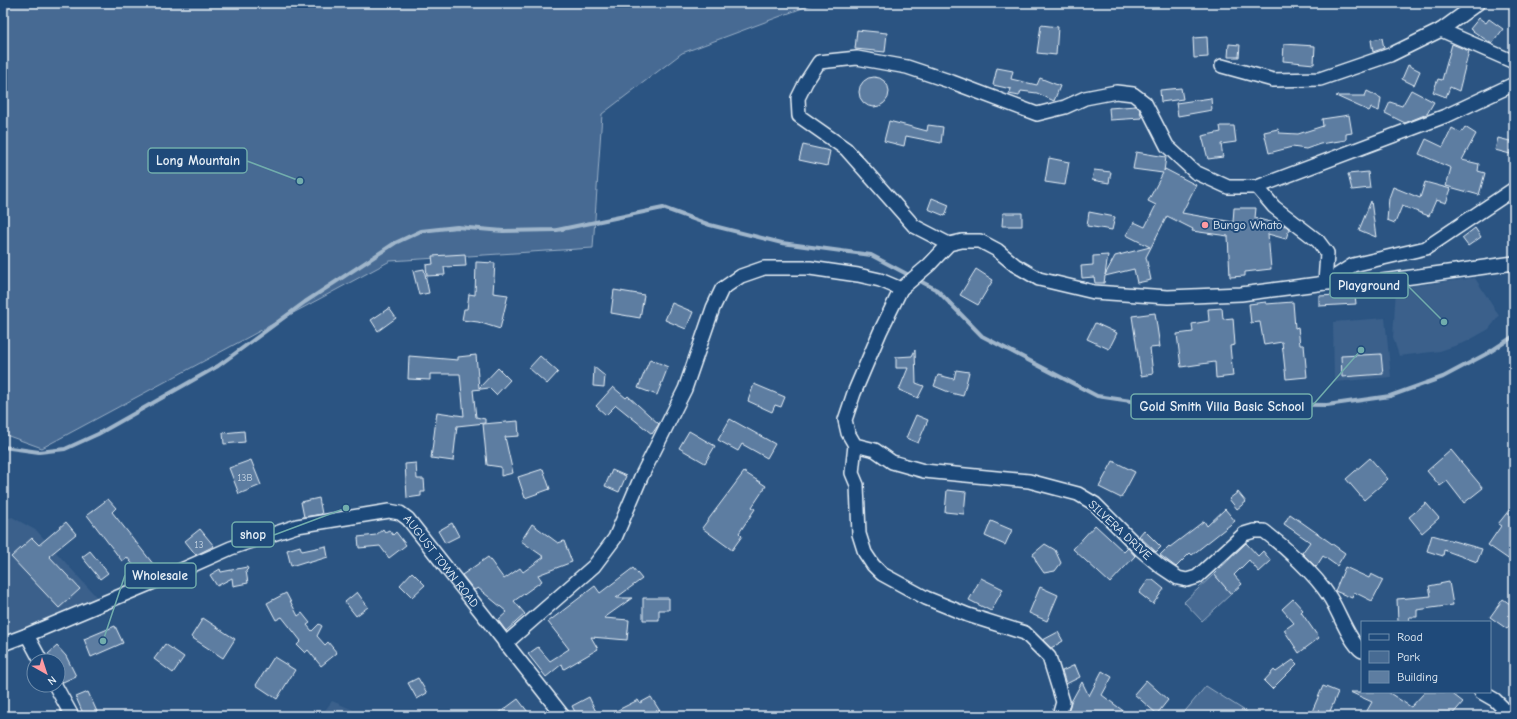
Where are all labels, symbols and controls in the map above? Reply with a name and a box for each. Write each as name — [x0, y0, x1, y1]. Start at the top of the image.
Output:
callout: Long Mountain — [148, 148, 247, 173]
text: Long Mountain — [156, 153, 240, 168]
place label: Bungo Whato — [1213, 218, 1282, 232]
marker: Bungo Whato — [1200, 220, 1210, 230]
callout: Playground — [1330, 273, 1408, 298]
text: Playground — [1338, 278, 1400, 293]
callout: Gold Smith Villa Basic School — [1131, 394, 1312, 419]
text: Gold Smith Villa Basic School — [1140, 399, 1304, 414]
house number: 13B — [237, 472, 253, 484]
street label: SILVERA DRIVE — [1085, 497, 1155, 563]
street label: AUGUST TOWN ROAD — [400, 512, 482, 610]
callout: shop — [232, 522, 274, 547]
text: shop — [240, 527, 266, 542]
house number: 13 — [194, 539, 204, 551]
callout: Wholesale — [125, 563, 196, 588]
text: Wholesale — [132, 568, 188, 583]
legend — [1361, 621, 1491, 693]
text: Road — [1397, 630, 1423, 644]
text: Park — [1397, 650, 1420, 664]
north arrow — [26, 653, 66, 693]
text: Building — [1397, 670, 1438, 684]
text: N — [45, 673, 59, 688]

